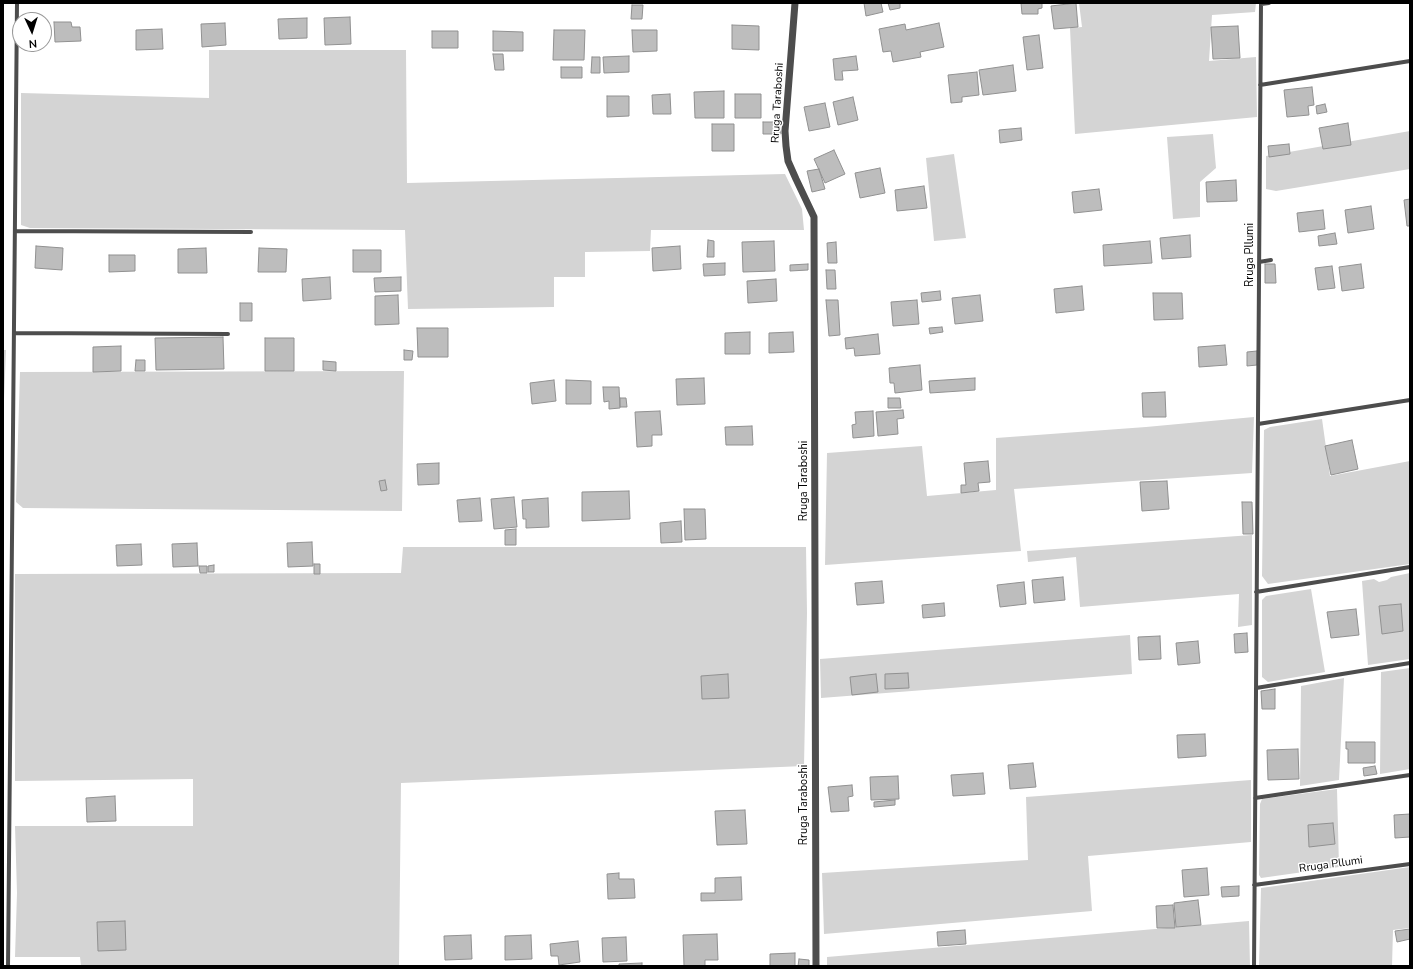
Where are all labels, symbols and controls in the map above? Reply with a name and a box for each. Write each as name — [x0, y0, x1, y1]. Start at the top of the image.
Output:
north arrow — [12, 12, 52, 52]
text: N — [28, 36, 37, 51]
street label: Rruga Taraboshi — [769, 62, 787, 144]
street label: Rruga Pllumi — [1243, 223, 1257, 287]
street label: Rruga Taraboshi — [797, 441, 811, 521]
street label: Rruga Taraboshi — [797, 765, 811, 845]
street label: Rruga Pllumi — [1298, 854, 1364, 876]

